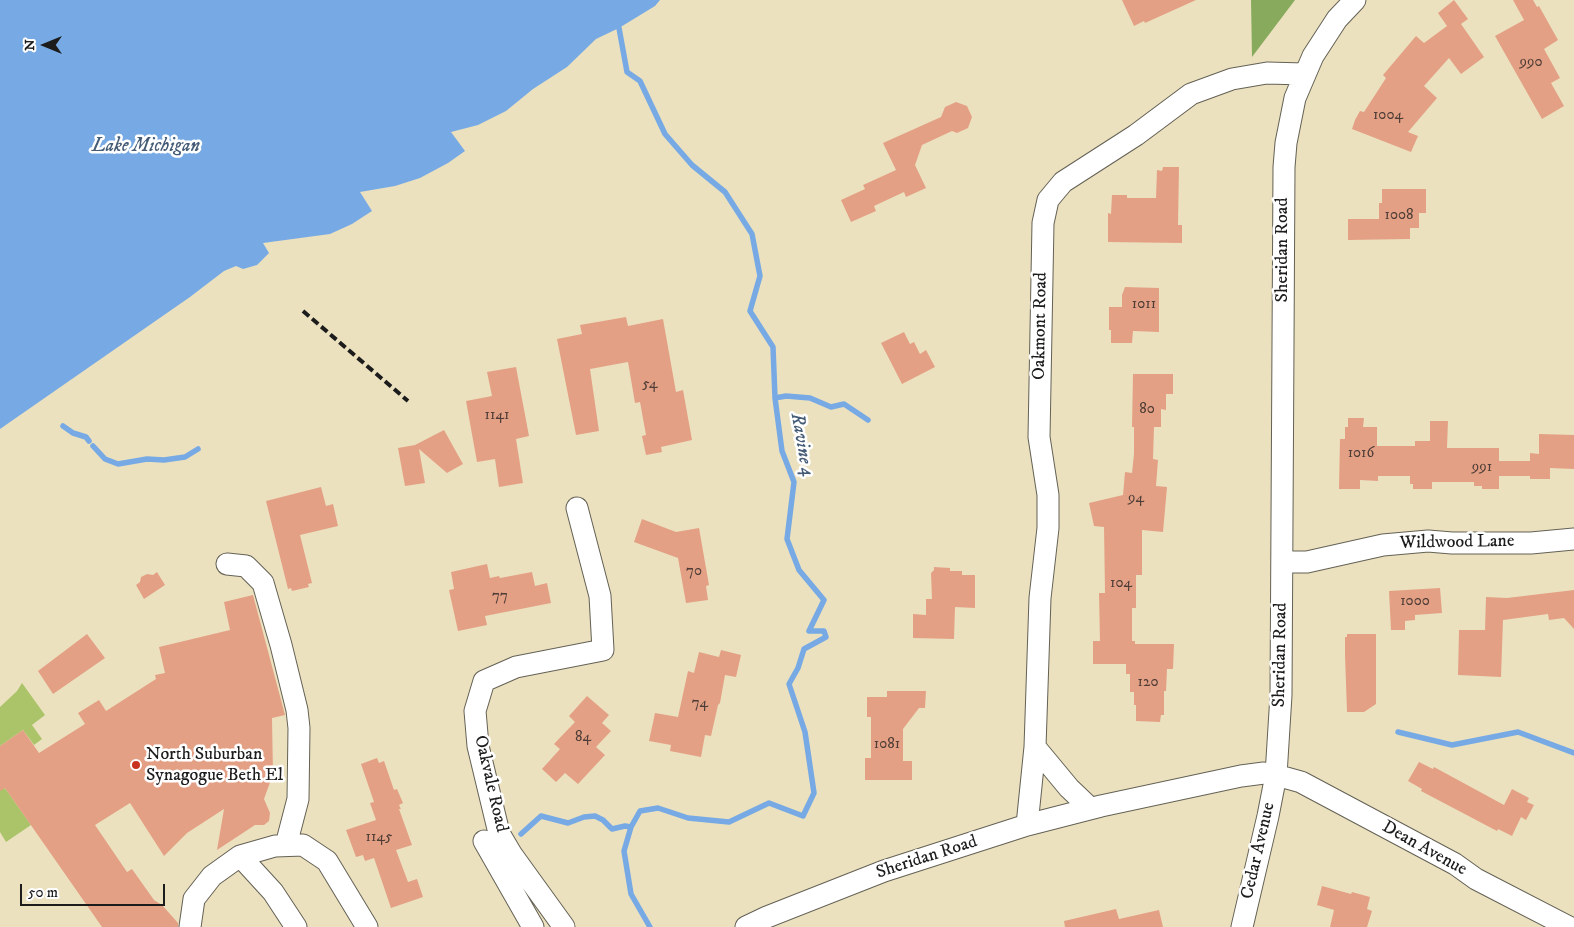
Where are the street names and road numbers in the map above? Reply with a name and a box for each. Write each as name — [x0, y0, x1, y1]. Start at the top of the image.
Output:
street label: Sheridan Road — [1272, 198, 1294, 302]
street label: Oakmont Road — [1029, 272, 1053, 380]
street label: Wildwood Lane — [1399, 531, 1515, 555]
street label: Sheridan Road — [1269, 602, 1293, 708]
street label: Oakvale Road — [468, 733, 512, 835]
street label: Cedar Avenue — [1237, 801, 1281, 901]
street label: Dean Avenue — [1378, 817, 1470, 881]
street label: Sheridan Road — [874, 832, 980, 884]

